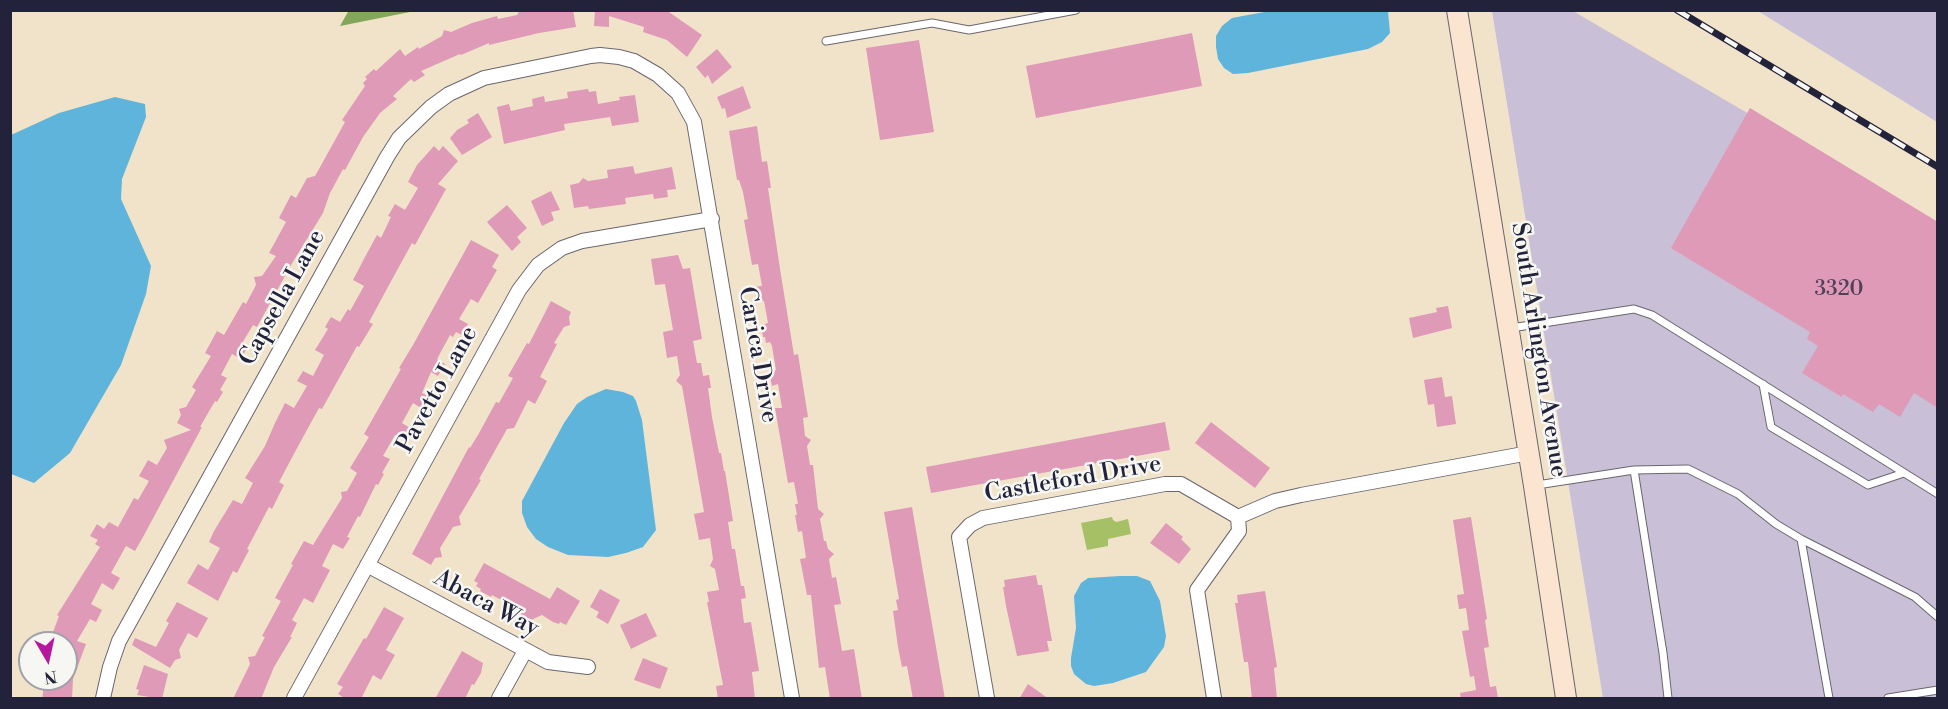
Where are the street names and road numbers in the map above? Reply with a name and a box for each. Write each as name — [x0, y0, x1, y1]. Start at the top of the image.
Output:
street label: South Arlington Avenue — [1504, 221, 1572, 479]
street label: Capsella Lane — [234, 225, 332, 371]
street label: Carica Drive — [731, 285, 783, 425]
street label: Pavetto Lane — [391, 322, 485, 458]
street label: Castleford Drive — [982, 450, 1164, 510]
street label: Abaca Way — [429, 564, 543, 644]

